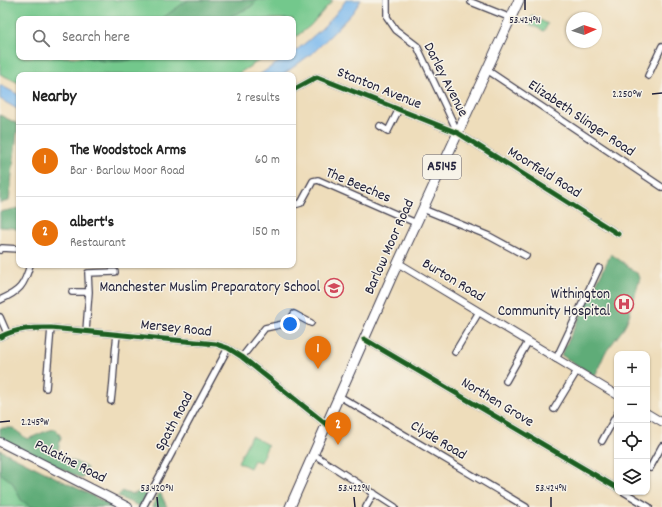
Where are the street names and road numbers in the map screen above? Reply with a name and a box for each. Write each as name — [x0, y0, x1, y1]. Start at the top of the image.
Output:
street label: Darley Avenue — [417, 39, 473, 121]
street label: Stanton Avenue — [333, 62, 425, 116]
street label: Elizabeth Slinger Road — [523, 75, 639, 163]
street label: Moorfield Road — [503, 142, 585, 204]
road number: A5145 — [423, 155, 461, 179]
street label: The Beeches — [322, 162, 394, 210]
street label: Barlow Moor Road — [359, 196, 421, 298]
street label: Burton Road — [417, 254, 489, 308]
street label: Mersey Road — [139, 314, 213, 344]
street label: Northen Grove — [456, 373, 538, 434]
street label: Spath Road — [150, 388, 200, 456]
street label: Clyde Road — [406, 416, 470, 466]
street label: Palatine Road — [30, 435, 110, 489]

